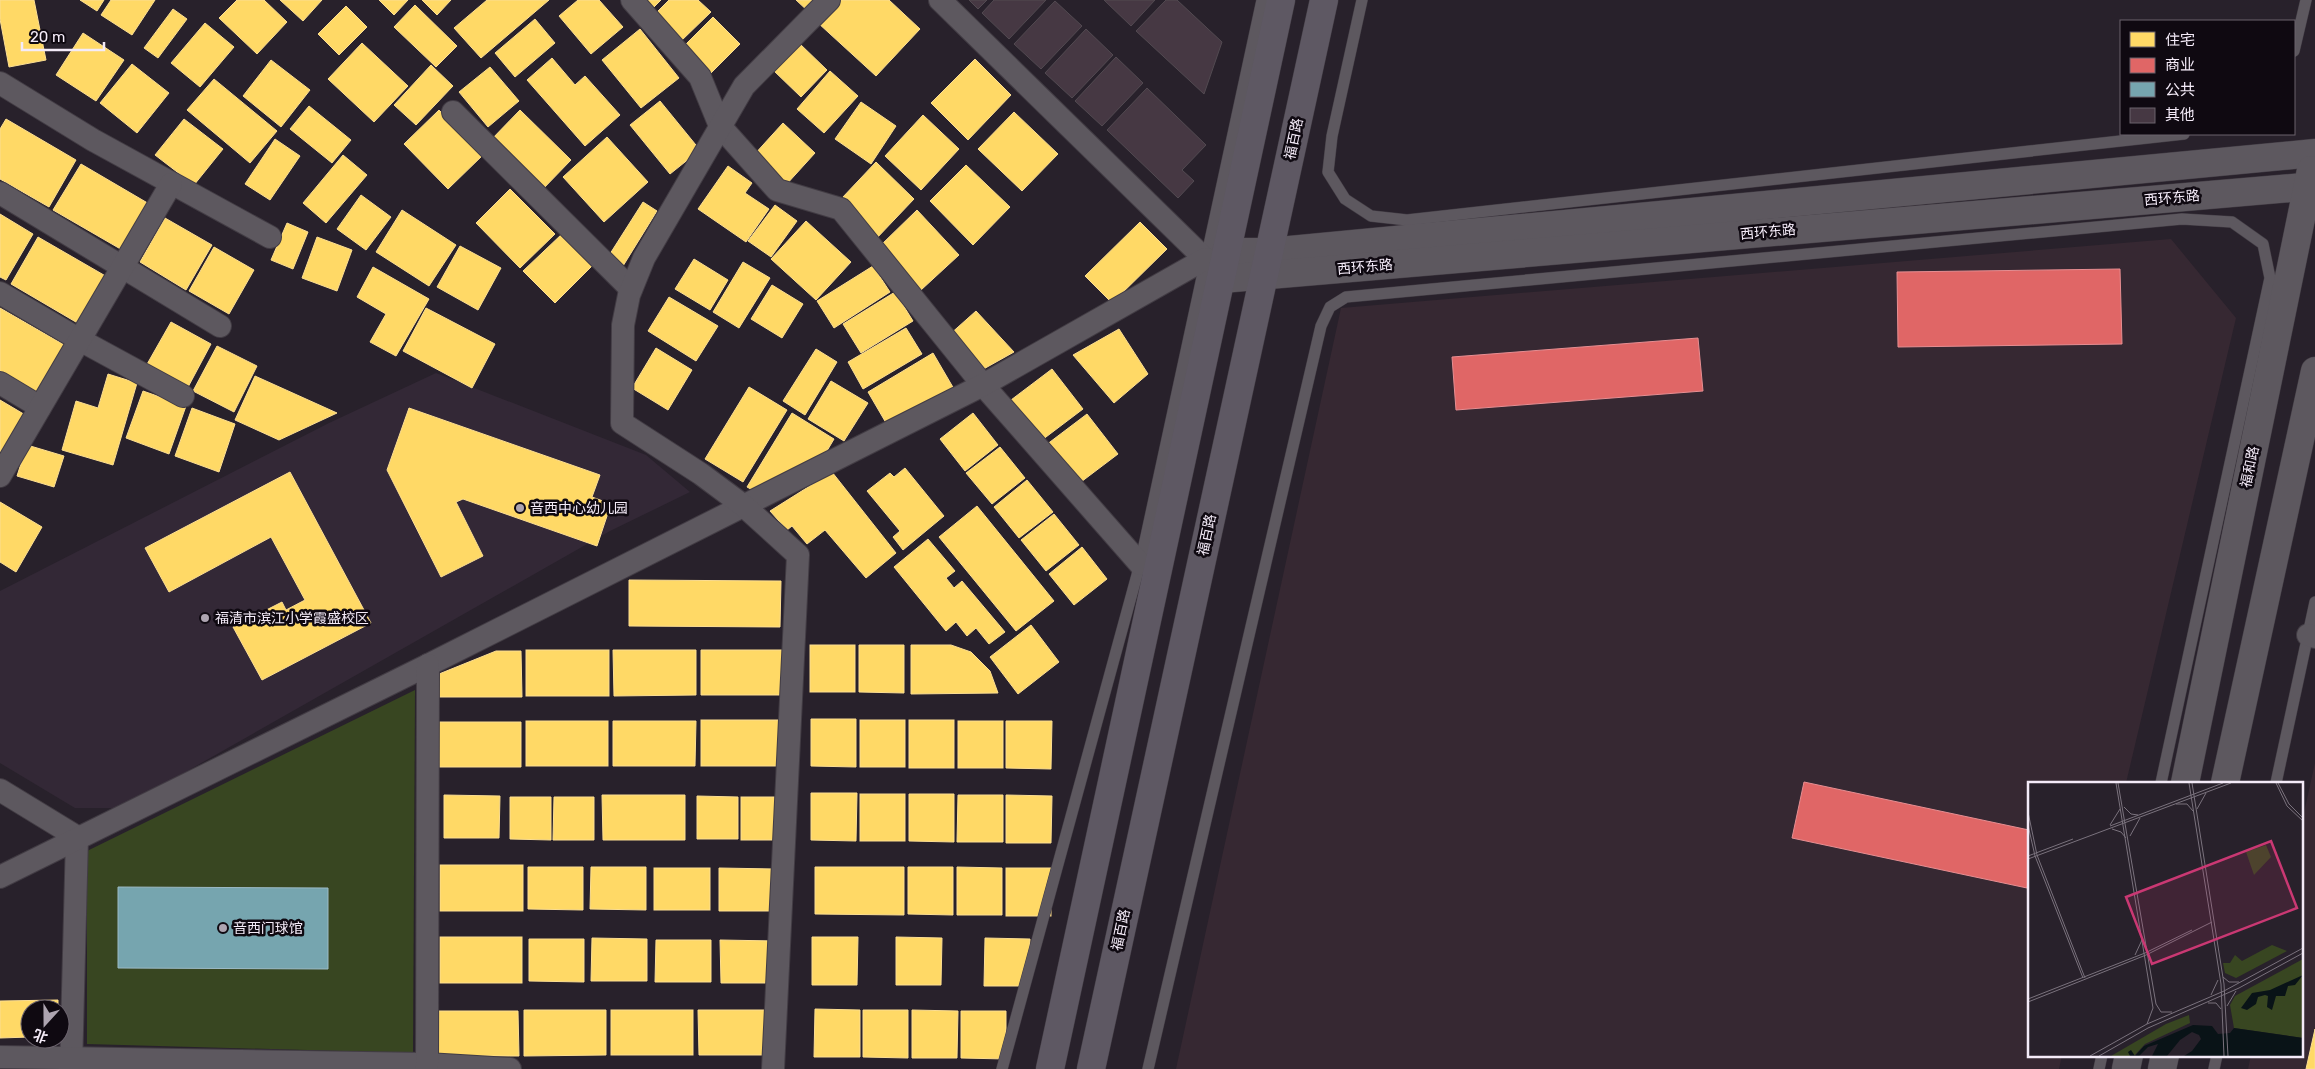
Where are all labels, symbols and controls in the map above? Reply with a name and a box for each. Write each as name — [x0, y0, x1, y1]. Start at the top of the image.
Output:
scale bar — [22, 20, 105, 52]
legend — [2120, 20, 2295, 135]
text: 20 m — [30, 28, 65, 46]
text: 住宅 — [2165, 31, 2195, 49]
text: 商业 — [2165, 56, 2195, 74]
text: 公共 — [2165, 81, 2195, 99]
text: 其他 — [2165, 106, 2195, 124]
street label: 福百路 — [1281, 117, 1307, 161]
street label: 西环东路 — [2143, 187, 2201, 209]
street label: 西环东路 — [1739, 221, 1797, 243]
street label: 西环东路 — [1336, 256, 1394, 278]
street label: 福和路 — [2237, 445, 2263, 489]
place label: 音西中心幼儿园 — [530, 500, 628, 517]
marker: 音西中心幼儿园 — [514, 502, 526, 514]
street label: 福百路 — [1194, 513, 1220, 557]
place label: 福清市滨江小学霞盛校区 — [215, 610, 369, 627]
marker: 福清市滨江小学霞盛校区 — [199, 612, 211, 624]
inset map — [2028, 782, 2302, 1056]
street label: 福百路 — [1108, 908, 1134, 952]
place label: 音西门球馆 — [233, 920, 303, 937]
marker: 音西门球馆 — [217, 922, 229, 934]
north arrow — [20, 999, 70, 1049]
text: 北 — [31, 1025, 50, 1046]

